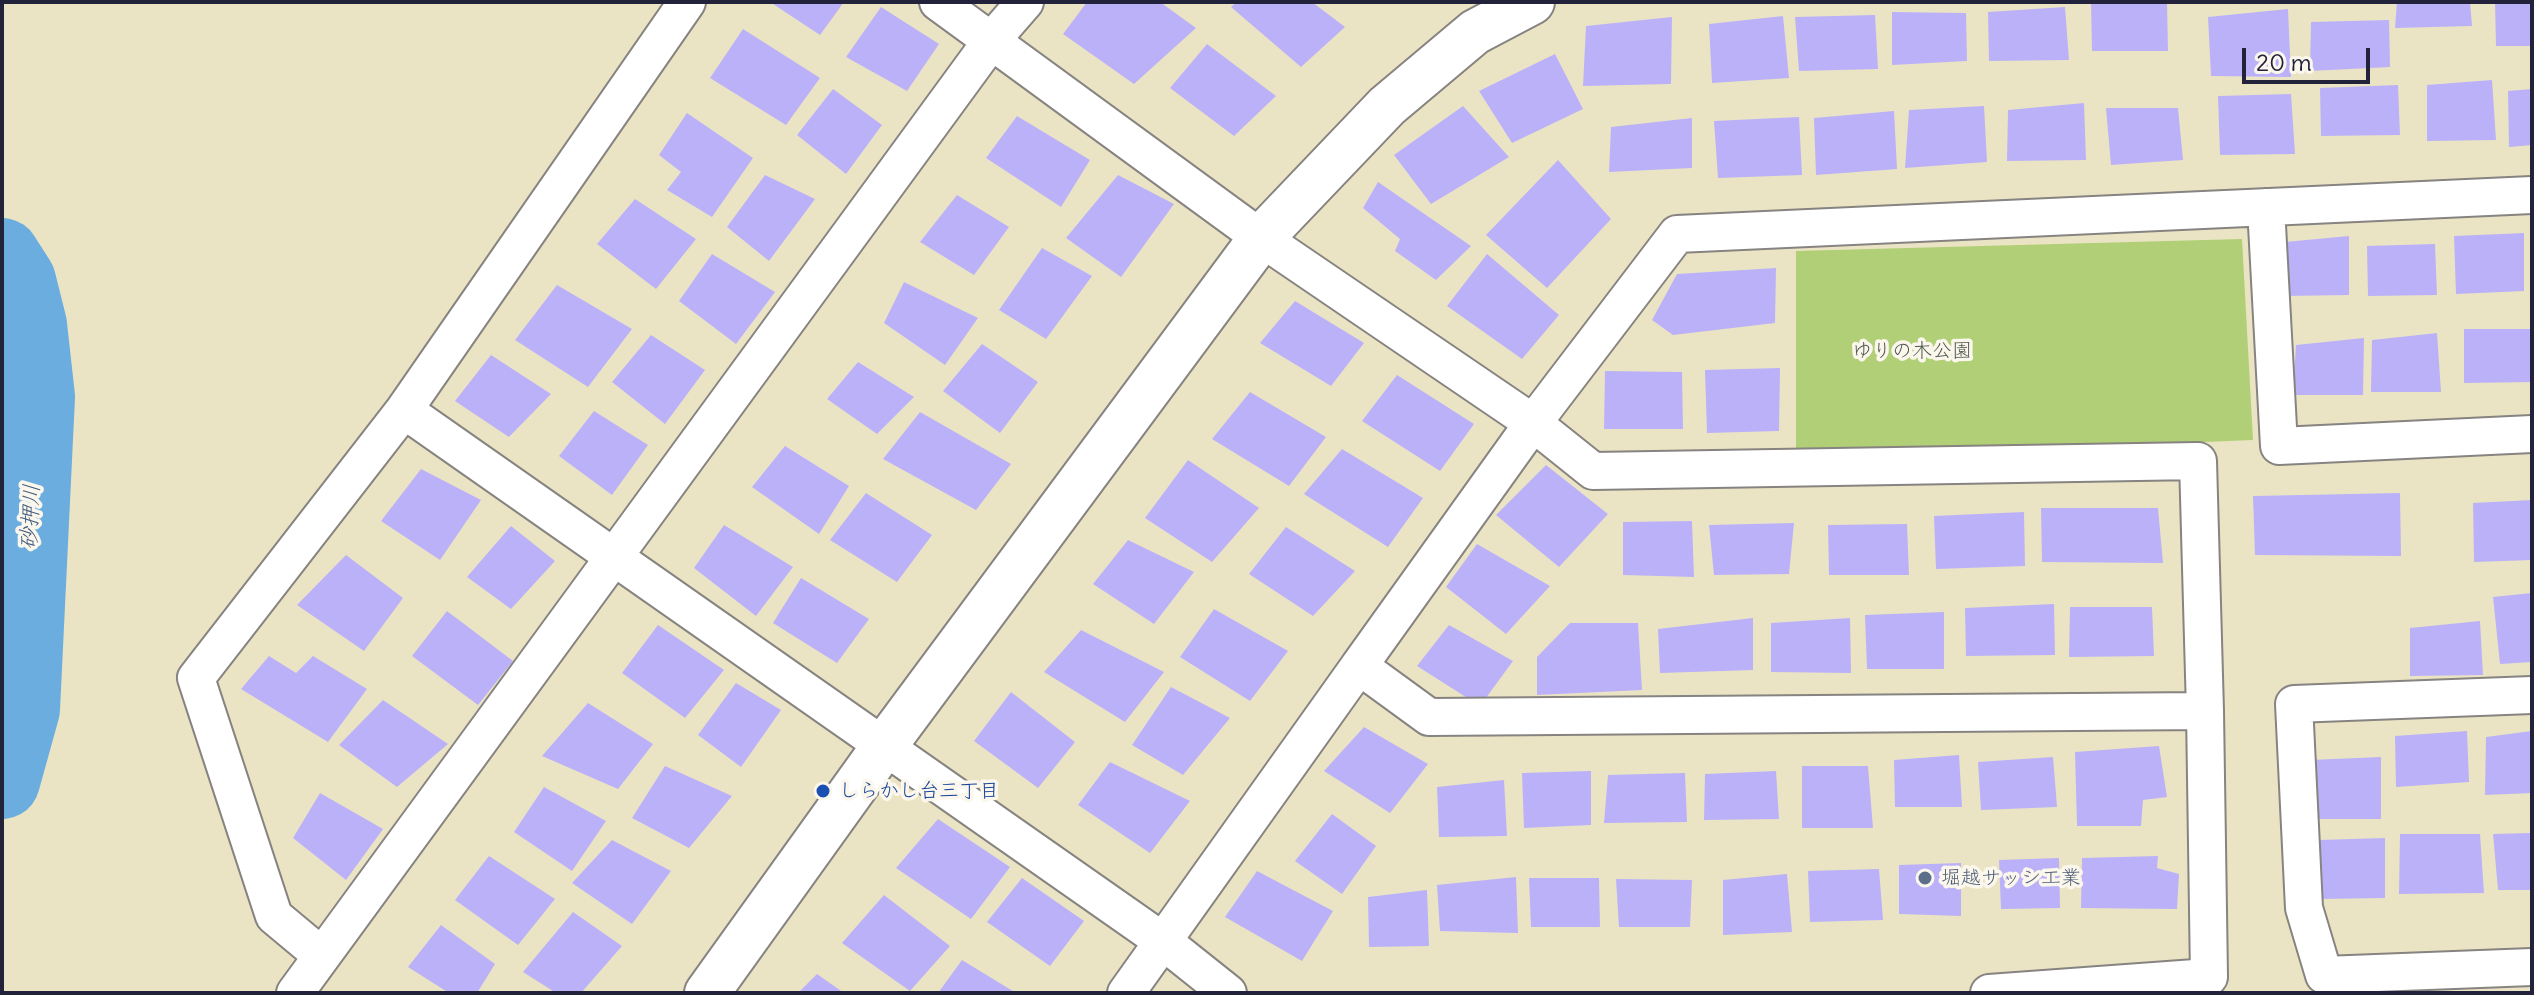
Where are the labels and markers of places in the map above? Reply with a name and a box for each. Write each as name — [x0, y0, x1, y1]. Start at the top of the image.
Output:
place label: しらかし台三丁目 — [839, 779, 999, 803]
marker: しらかし台三丁目 — [814, 782, 832, 800]
place label: 堀越サッシ工業 — [1941, 866, 2081, 890]
marker: 堀越サッシ工業 — [1916, 869, 1934, 887]

